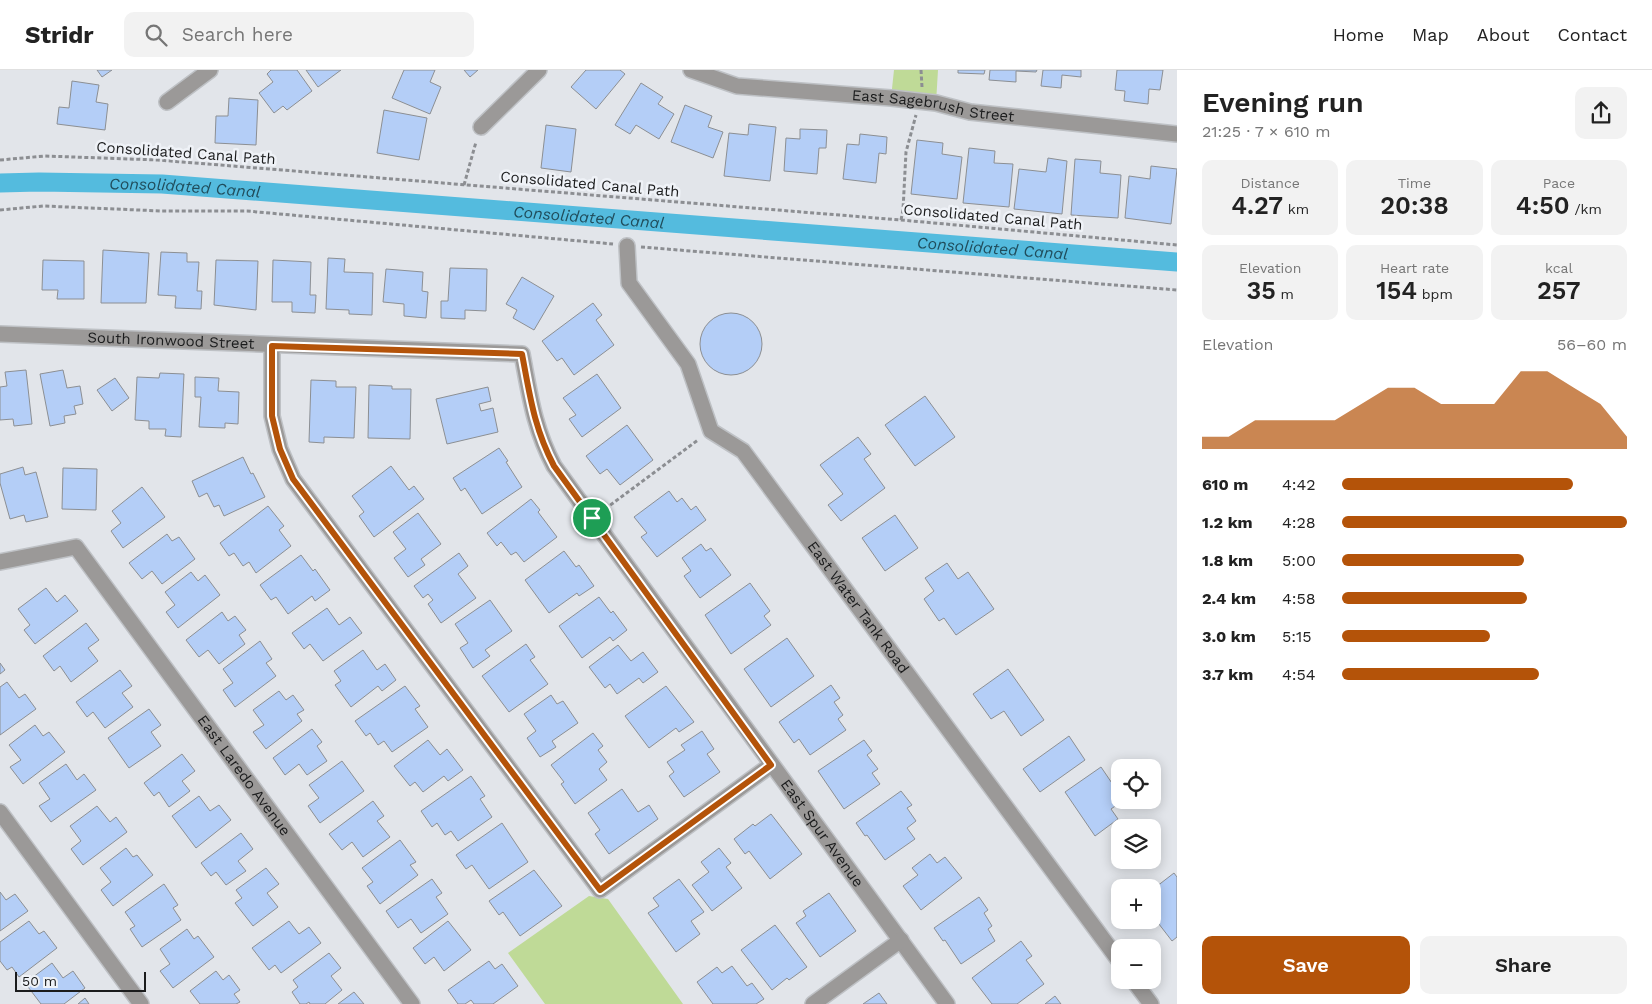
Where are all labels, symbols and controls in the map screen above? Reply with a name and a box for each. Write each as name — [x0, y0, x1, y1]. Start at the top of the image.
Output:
search box — [124, 12, 474, 57]
text: Stridr — [25, 21, 94, 49]
icon: search — [142, 21, 170, 49]
text: Search here — [182, 23, 293, 46]
text: Home — [1333, 24, 1384, 45]
text: Map — [1412, 24, 1449, 45]
text: About — [1477, 24, 1529, 45]
text: Contact — [1557, 24, 1627, 45]
street label: East Sagebrush Street — [851, 86, 1016, 126]
text: Evening run — [1202, 86, 1363, 119]
button: share — [1575, 87, 1627, 139]
text: 21:25 · 7 × 610 m — [1202, 122, 1331, 141]
street label: Consolidated Canal Path — [96, 138, 276, 168]
street label: Consolidated Canal Path — [500, 167, 680, 201]
water label: Consolidated Canal — [109, 174, 261, 202]
text: Distance — [1240, 175, 1300, 191]
text: Time — [1398, 175, 1431, 191]
text: Pace — [1543, 175, 1575, 191]
text: 4.27 — [1231, 191, 1283, 220]
text: 20:38 — [1380, 191, 1449, 220]
text: 4:50 — [1516, 191, 1570, 220]
street label: Consolidated Canal Path — [903, 200, 1083, 234]
text: km — [1283, 201, 1309, 217]
text: /km — [1570, 201, 1602, 217]
water label: Consolidated Canal — [512, 202, 665, 233]
water label: Consolidated Canal — [916, 233, 1069, 264]
text: Elevation — [1239, 260, 1301, 276]
text: Heart rate — [1380, 260, 1449, 276]
text: kcal — [1545, 260, 1573, 276]
text: 35 — [1246, 276, 1276, 305]
text: 154 — [1376, 276, 1417, 305]
text: 257 — [1537, 276, 1581, 305]
text: m — [1276, 286, 1294, 302]
text: bpm — [1417, 286, 1453, 302]
street label: South Ironwood Street — [87, 328, 255, 353]
text: Elevation — [1202, 335, 1273, 354]
text: 56–60 m — [1557, 335, 1627, 354]
text: 610 m — [1202, 475, 1248, 494]
text: 4:42 — [1282, 475, 1316, 494]
pin — [571, 497, 613, 539]
icon: arrive — [578, 504, 606, 532]
text: 1.2 km — [1202, 513, 1253, 532]
text: 4:28 — [1282, 513, 1316, 532]
street label: East Water Tank Road — [804, 538, 913, 677]
text: 1.8 km — [1202, 551, 1253, 570]
text: 5:00 — [1282, 551, 1316, 570]
text: 2.4 km — [1202, 589, 1256, 608]
text: 4:58 — [1282, 589, 1316, 608]
text: 3.0 km — [1202, 627, 1256, 646]
text: 5:15 — [1282, 627, 1312, 646]
text: 3.7 km — [1202, 665, 1253, 684]
text: 4:54 — [1282, 665, 1316, 684]
street label: East Laredo Avenue — [194, 712, 294, 839]
map controls — [1111, 759, 1161, 989]
button: locate — [1111, 759, 1161, 809]
street label: East Spur Avenue — [777, 776, 867, 890]
button: layers — [1111, 819, 1161, 869]
button: + — [1111, 879, 1161, 929]
button: Save — [1202, 936, 1410, 994]
button: Share — [1420, 936, 1627, 994]
button: − — [1111, 939, 1161, 989]
scale bar — [15, 969, 146, 992]
text: 50 m — [22, 973, 57, 989]

